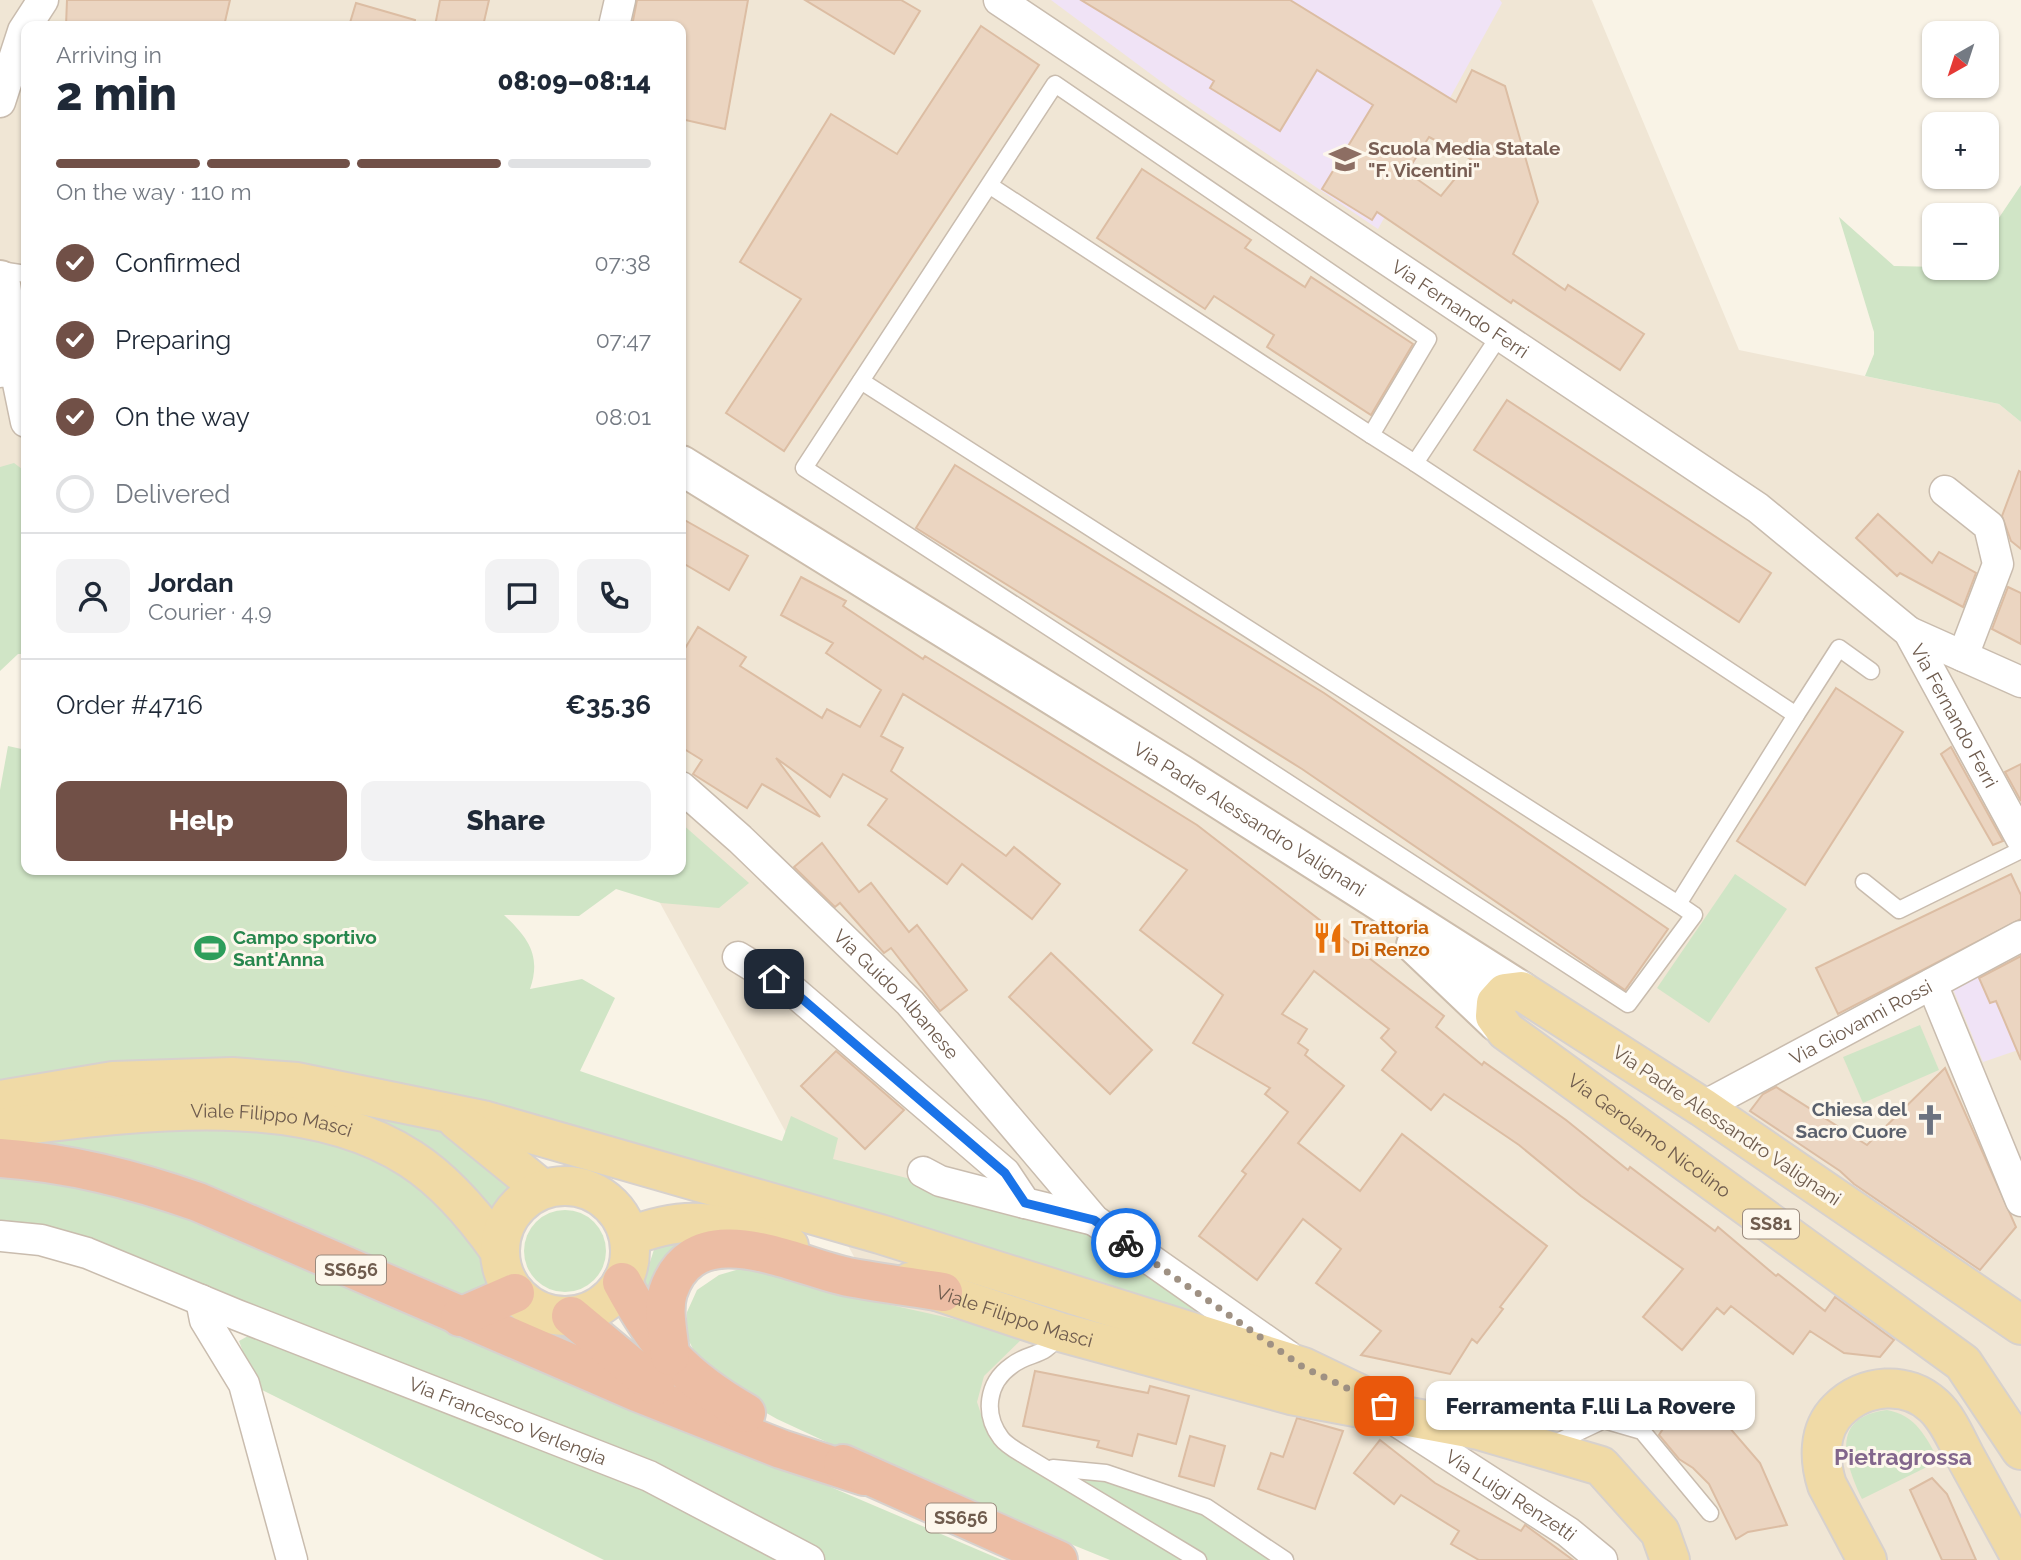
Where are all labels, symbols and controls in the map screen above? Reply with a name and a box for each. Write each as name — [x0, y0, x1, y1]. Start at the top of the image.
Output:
north arrow — [1922, 21, 1998, 98]
map controls — [1922, 21, 1999, 280]
text: Arriving in — [56, 41, 162, 68]
text: 08:09–08:14 — [497, 66, 651, 96]
text: 2 min — [56, 67, 177, 121]
button: + — [1922, 112, 1999, 189]
place label: Scuola Media Statale "F. Vicentini" — [1368, 137, 1560, 181]
school or university icon: Scuola Media Statale "F. Vicentini" — [1328, 142, 1362, 176]
text: On the way · 110 m — [56, 178, 252, 205]
button: − — [1922, 203, 1999, 280]
icon: check — [56, 244, 94, 282]
text: Confirmed — [115, 248, 241, 278]
text: 07:38 — [595, 249, 651, 276]
street label: Via Fernando Ferri — [1387, 255, 1533, 362]
icon: check — [56, 321, 94, 359]
text: Preparing — [115, 325, 231, 355]
text: 07:47 — [596, 326, 651, 353]
icon: check — [56, 398, 94, 436]
text: On the way — [115, 402, 250, 432]
text: 08:01 — [595, 403, 651, 430]
text: Delivered — [115, 479, 230, 509]
button: person — [56, 559, 130, 633]
button: chat — [485, 559, 559, 633]
button: phone — [577, 559, 651, 633]
text: Jordan — [148, 568, 234, 598]
text: Courier · 4.9 — [148, 598, 272, 625]
street label: Via Fernando Ferri — [1907, 640, 2002, 791]
text: Order #4716 — [56, 690, 203, 720]
text: €35.36 — [565, 690, 651, 720]
street label: Via Padre Alessandro Valignani — [1130, 737, 1370, 901]
button: Help — [56, 781, 347, 861]
button: Share — [361, 781, 651, 861]
place label: Trattoria Di Renzo — [1351, 916, 1430, 960]
restaurant icon: Trattoria Di Renzo — [1311, 921, 1345, 955]
street label: Via Guido Albanese — [829, 925, 964, 1063]
place label: Campo sportivo Sant'Anna — [233, 926, 377, 970]
sports icon: Campo sportivo Sant'Anna — [193, 931, 227, 965]
pin — [744, 949, 804, 1009]
icon: home — [755, 960, 793, 998]
street label: Via Giovanni Rossi — [1786, 975, 1936, 1069]
street label: Via Padre Alessandro Valignani — [1609, 1040, 1845, 1210]
street label: Via Gerolamo Nicolino — [1564, 1069, 1735, 1202]
place label: Chiesa del Sacro Cuore — [1796, 1098, 1908, 1142]
street label: Viale Filippo Masci — [190, 1099, 355, 1141]
church icon: Chiesa del Sacro Cuore — [1913, 1103, 1947, 1137]
courier — [1091, 1208, 1161, 1278]
road number: SS81 — [1743, 1210, 1799, 1238]
icon: bike — [1107, 1224, 1145, 1262]
road number: SS656 — [316, 1255, 386, 1284]
street label: Viale Filippo Masci — [933, 1280, 1095, 1351]
street label: Via Francesco Verlengia — [406, 1372, 610, 1469]
pin — [1354, 1376, 1414, 1436]
callout: Ferramenta F.lli La Rovere — [1426, 1382, 1755, 1430]
icon: bag — [1365, 1387, 1403, 1425]
text: Ferramenta F.lli La Rovere — [1446, 1392, 1735, 1419]
district label: Pietragrossa — [1834, 1443, 1972, 1470]
street label: Via Luigi Renzetti — [1442, 1445, 1581, 1545]
road number: SS656 — [926, 1504, 996, 1532]

